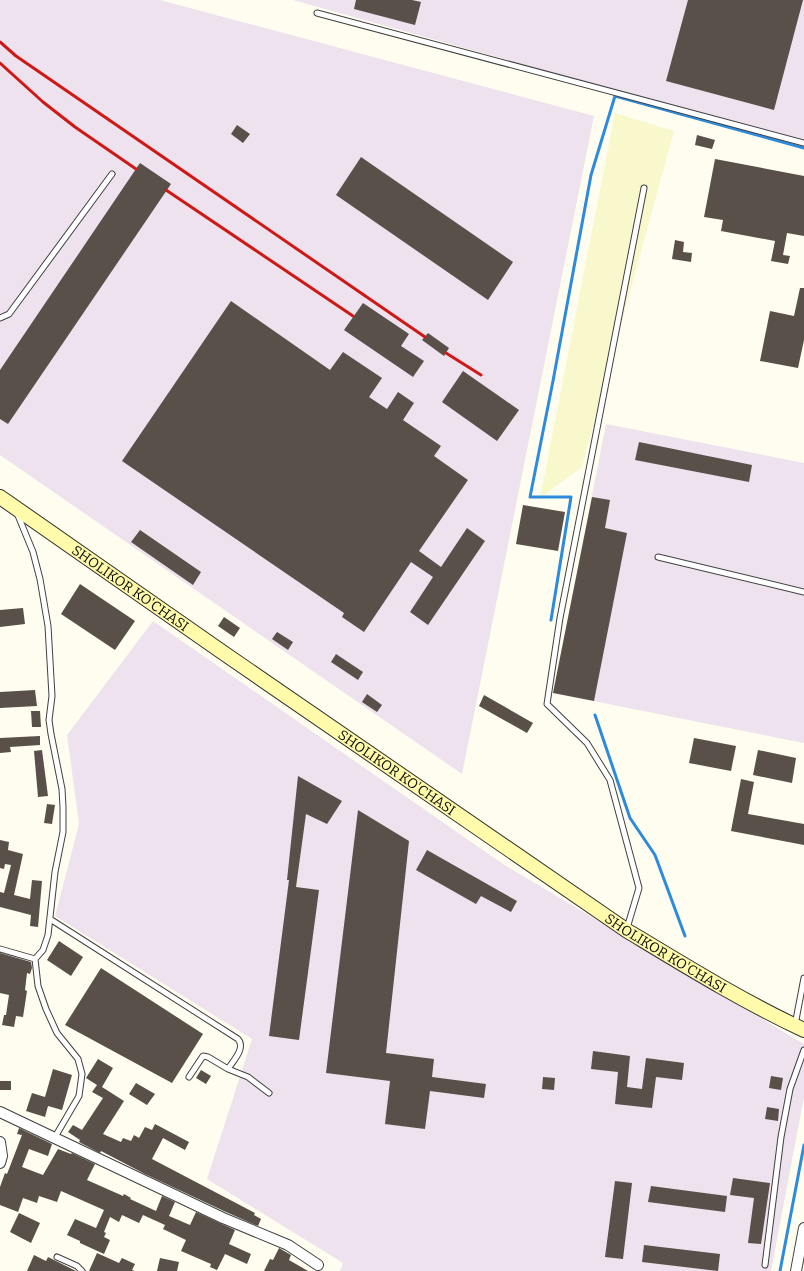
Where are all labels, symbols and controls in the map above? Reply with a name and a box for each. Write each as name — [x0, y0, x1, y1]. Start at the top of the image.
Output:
street label: SHOLIKOR KO'CHASI — [68, 542, 192, 635]
street label: SHOLIKOR KO'CHASI — [335, 726, 459, 819]
street label: SHOLIKOR KO'CHASI — [602, 910, 729, 997]

